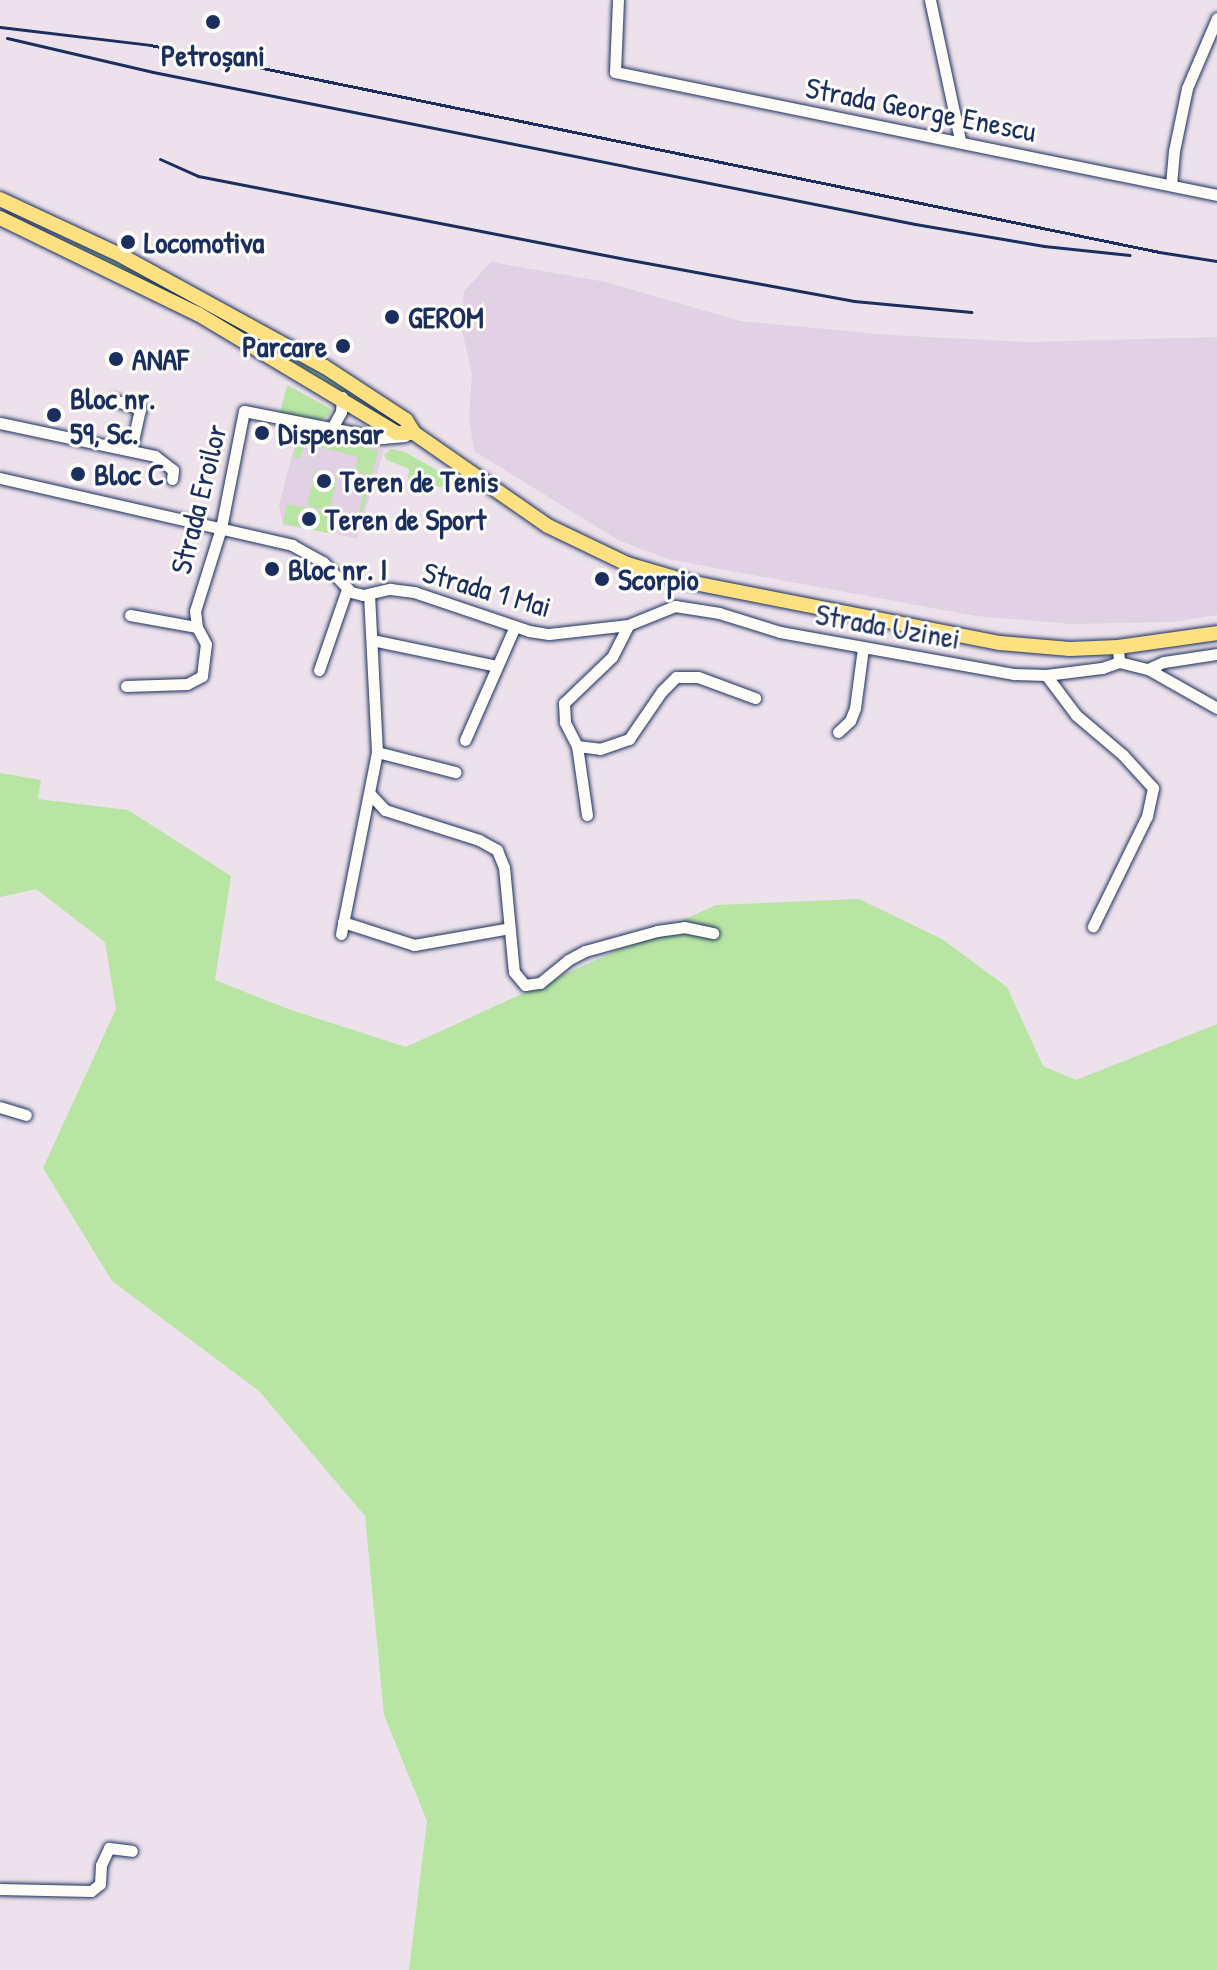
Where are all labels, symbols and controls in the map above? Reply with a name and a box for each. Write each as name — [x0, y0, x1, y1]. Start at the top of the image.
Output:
marker: Petroșani — [202, 11, 224, 33]
place label: Petroșani — [161, 37, 265, 73]
street label: Strada George Enescu — [803, 69, 1039, 149]
place label: Locomotiva — [144, 224, 264, 260]
marker: Locomotiva — [119, 233, 137, 251]
place label: GEROM — [408, 299, 484, 335]
marker: GEROM — [383, 308, 401, 326]
place label: Parcare — [242, 328, 327, 364]
marker: Parcare — [334, 337, 352, 355]
place label: ANAF — [132, 341, 188, 377]
marker: ANAF — [107, 350, 125, 368]
place label: Bloc nr. 59, Sc. — [70, 380, 155, 450]
marker: Bloc nr. 59, Sc. — [45, 406, 63, 424]
place label: Dispensar — [278, 415, 384, 451]
street label: Strada Eroilor — [162, 420, 234, 578]
marker: Dispensar — [253, 424, 271, 442]
place label: Bloc C — [94, 456, 164, 492]
place label: Teren de Tenis — [340, 463, 498, 499]
marker: Bloc C — [69, 465, 87, 483]
marker: Teren de Tenis — [315, 472, 333, 490]
place label: Teren de Sport — [325, 501, 486, 537]
marker: Teren de Sport — [300, 510, 318, 528]
place label: Bloc nr. I — [288, 551, 387, 587]
street label: Strada 1 Mai — [419, 554, 555, 624]
marker: Bloc nr. I — [263, 560, 281, 578]
place label: Scorpio — [618, 561, 699, 597]
marker: Scorpio — [593, 570, 611, 588]
street label: Strada Uzinei — [813, 596, 963, 656]

